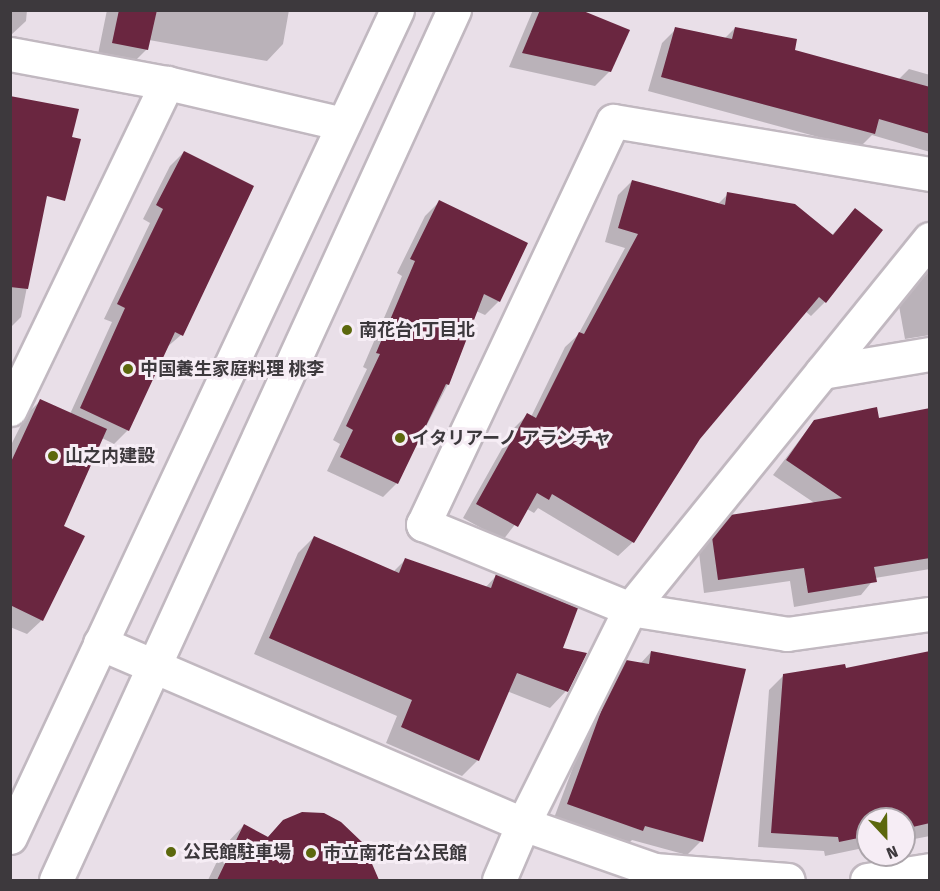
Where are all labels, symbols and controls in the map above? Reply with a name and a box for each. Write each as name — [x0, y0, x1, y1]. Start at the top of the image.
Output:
place label: 南花台1丁目北 — [359, 319, 475, 341]
marker: 南花台1丁目北 — [340, 323, 354, 337]
place label: 中国養生家庭料理 桃李 — [140, 358, 324, 380]
marker: 中国養生家庭料理 桃李 — [121, 362, 135, 376]
place label: イタリアーノ アランチャ — [412, 427, 613, 449]
marker: イタリアーノ アランチャ — [393, 431, 407, 445]
place label: 山之内建設 — [65, 445, 155, 467]
marker: 山之内建設 — [46, 449, 60, 463]
north arrow — [856, 807, 916, 867]
place label: 公民館駐車場 — [183, 841, 291, 863]
place label: 市立南花台公民館 — [323, 842, 467, 864]
text: N — [884, 842, 901, 863]
marker: 公民館駐車場 — [164, 845, 178, 859]
marker: 市立南花台公民館 — [304, 846, 318, 860]

